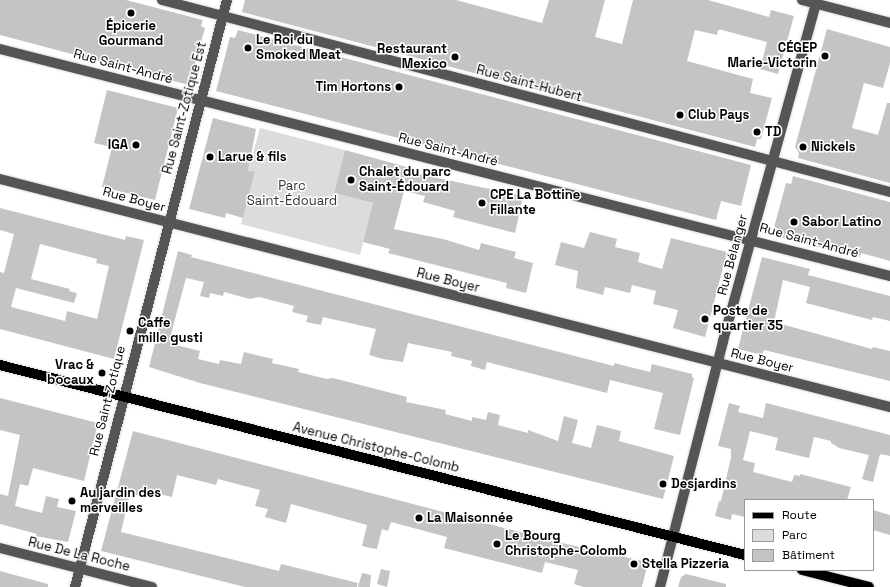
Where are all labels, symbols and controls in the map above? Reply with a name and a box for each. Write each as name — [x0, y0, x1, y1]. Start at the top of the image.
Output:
marker: Épicerie Gourmand — [126, 8, 136, 18]
place label: Épicerie Gourmand — [99, 19, 163, 50]
place label: Le Roi du Smoked Meat — [256, 33, 341, 64]
street label: Rue Saint-Zotique Est — [160, 40, 210, 176]
place label: CÉGEP Marie-Victorin — [728, 41, 817, 72]
place label: Restaurant Mexico — [377, 42, 447, 73]
marker: Le Roi du Smoked Meat — [243, 43, 253, 53]
street label: Rue Saint-André — [72, 46, 174, 88]
marker: CÉGEP Marie-Victorin — [820, 51, 830, 61]
marker: Restaurant Mexico — [450, 52, 460, 62]
street label: Rue Saint-Hubert — [474, 62, 584, 106]
place label: Tim Hortons — [316, 79, 391, 95]
marker: Tim Hortons — [394, 82, 404, 92]
place label: Club Pays — [688, 107, 749, 123]
marker: Club Pays — [675, 110, 685, 120]
place label: TD — [765, 124, 781, 140]
marker: TD — [752, 127, 762, 137]
street label: Rue Saint-André — [397, 130, 499, 170]
place label: IGA — [108, 137, 128, 153]
place label: Nickels — [811, 139, 855, 155]
marker: IGA — [131, 140, 141, 150]
marker: Nickels — [798, 142, 808, 152]
place label: Larue & fils — [218, 149, 287, 165]
marker: Larue & fils — [205, 152, 215, 162]
place label: Chalet du parc Saint-Édouard — [359, 165, 451, 196]
marker: Chalet du parc Saint-Édouard — [346, 175, 356, 185]
park label: Parc Saint-Édouard — [247, 179, 337, 210]
street label: Rue Boyer — [101, 184, 167, 216]
place label: CPE La Bottine Fillante — [490, 188, 580, 219]
marker: CPE La Bottine Fillante — [477, 198, 487, 208]
street label: Rue Bélanger — [715, 213, 751, 297]
place label: Sabor Latino — [802, 214, 882, 230]
marker: Sabor Latino — [789, 217, 799, 227]
street label: Rue Saint-André — [758, 220, 860, 262]
street label: Rue Boyer — [415, 266, 481, 296]
place label: Poste de quartier 35 — [713, 304, 783, 335]
marker: Poste de quartier 35 — [700, 314, 710, 324]
place label: Caffe mille gusti — [138, 316, 203, 347]
marker: Caffe mille gusti — [125, 326, 135, 336]
street label: Rue Saint-Zotique — [87, 344, 129, 458]
street label: Rue Boyer — [729, 346, 795, 376]
place label: Vrac & bocaux — [47, 358, 94, 389]
marker: Vrac & bocaux — [97, 368, 107, 378]
street label: Avenue Christophe-Colomb — [291, 420, 461, 476]
place label: Desjardins — [671, 476, 736, 492]
marker: Desjardins — [658, 479, 668, 489]
place label: Au jardin des merveilles — [80, 486, 161, 517]
marker: Au jardin des merveilles — [67, 496, 77, 506]
legend — [744, 499, 874, 571]
text: Route — [782, 507, 817, 523]
place label: La Maisonnée — [427, 510, 513, 526]
marker: La Maisonnée — [414, 513, 424, 523]
text: Parc — [782, 527, 807, 543]
place label: Le Bourg Christophe-Colomb — [505, 529, 627, 560]
street label: Rue De La Roche — [26, 535, 132, 575]
marker: Le Bourg Christophe-Colomb — [492, 539, 502, 549]
text: Bâtiment — [782, 547, 835, 563]
place label: Stella Pizzeria — [642, 556, 729, 572]
marker: Stella Pizzeria — [629, 559, 639, 569]

